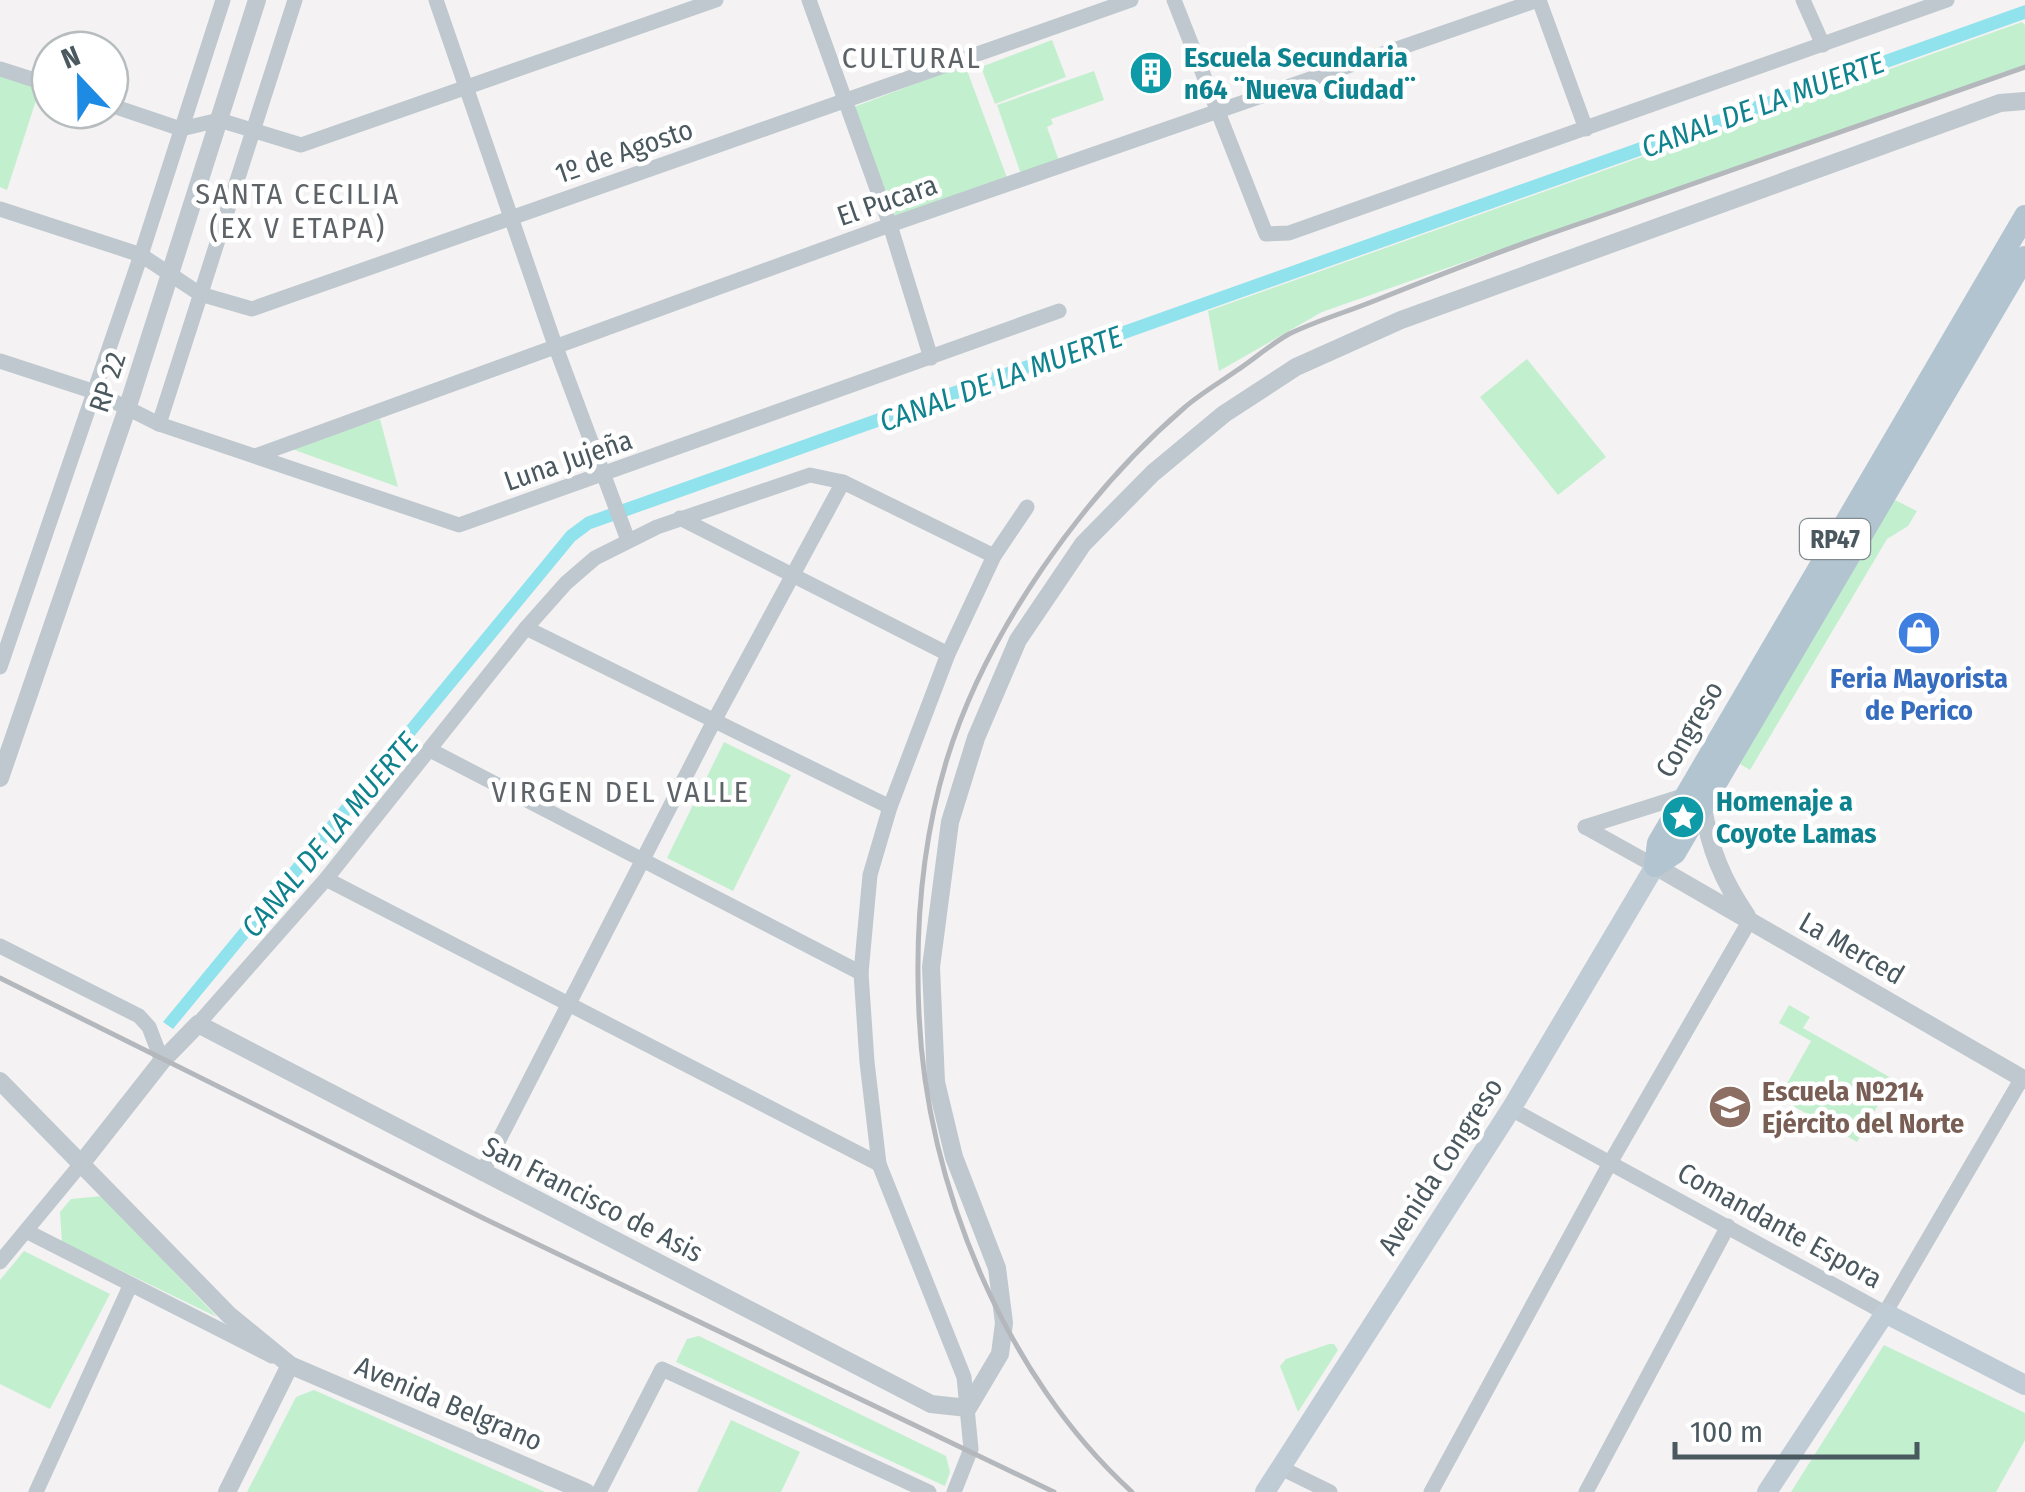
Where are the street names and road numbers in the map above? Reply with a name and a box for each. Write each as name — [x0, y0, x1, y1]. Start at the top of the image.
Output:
street label: 1º de Agosto — [551, 113, 697, 190]
street label: El Pucara — [833, 168, 942, 233]
street label: RP 22 — [82, 348, 133, 416]
street label: Luna Jujeña — [500, 423, 637, 498]
road number: RP47 — [1800, 519, 1870, 559]
street label: Congreso — [1649, 675, 1730, 783]
street label: La Merced — [1793, 905, 1910, 992]
street label: Avenida Congreso — [1371, 1072, 1510, 1261]
street label: San Francisco de Asis — [477, 1130, 708, 1269]
street label: Comandante Espora — [1672, 1156, 1888, 1295]
street label: Avenida Belgrano — [350, 1349, 547, 1458]

